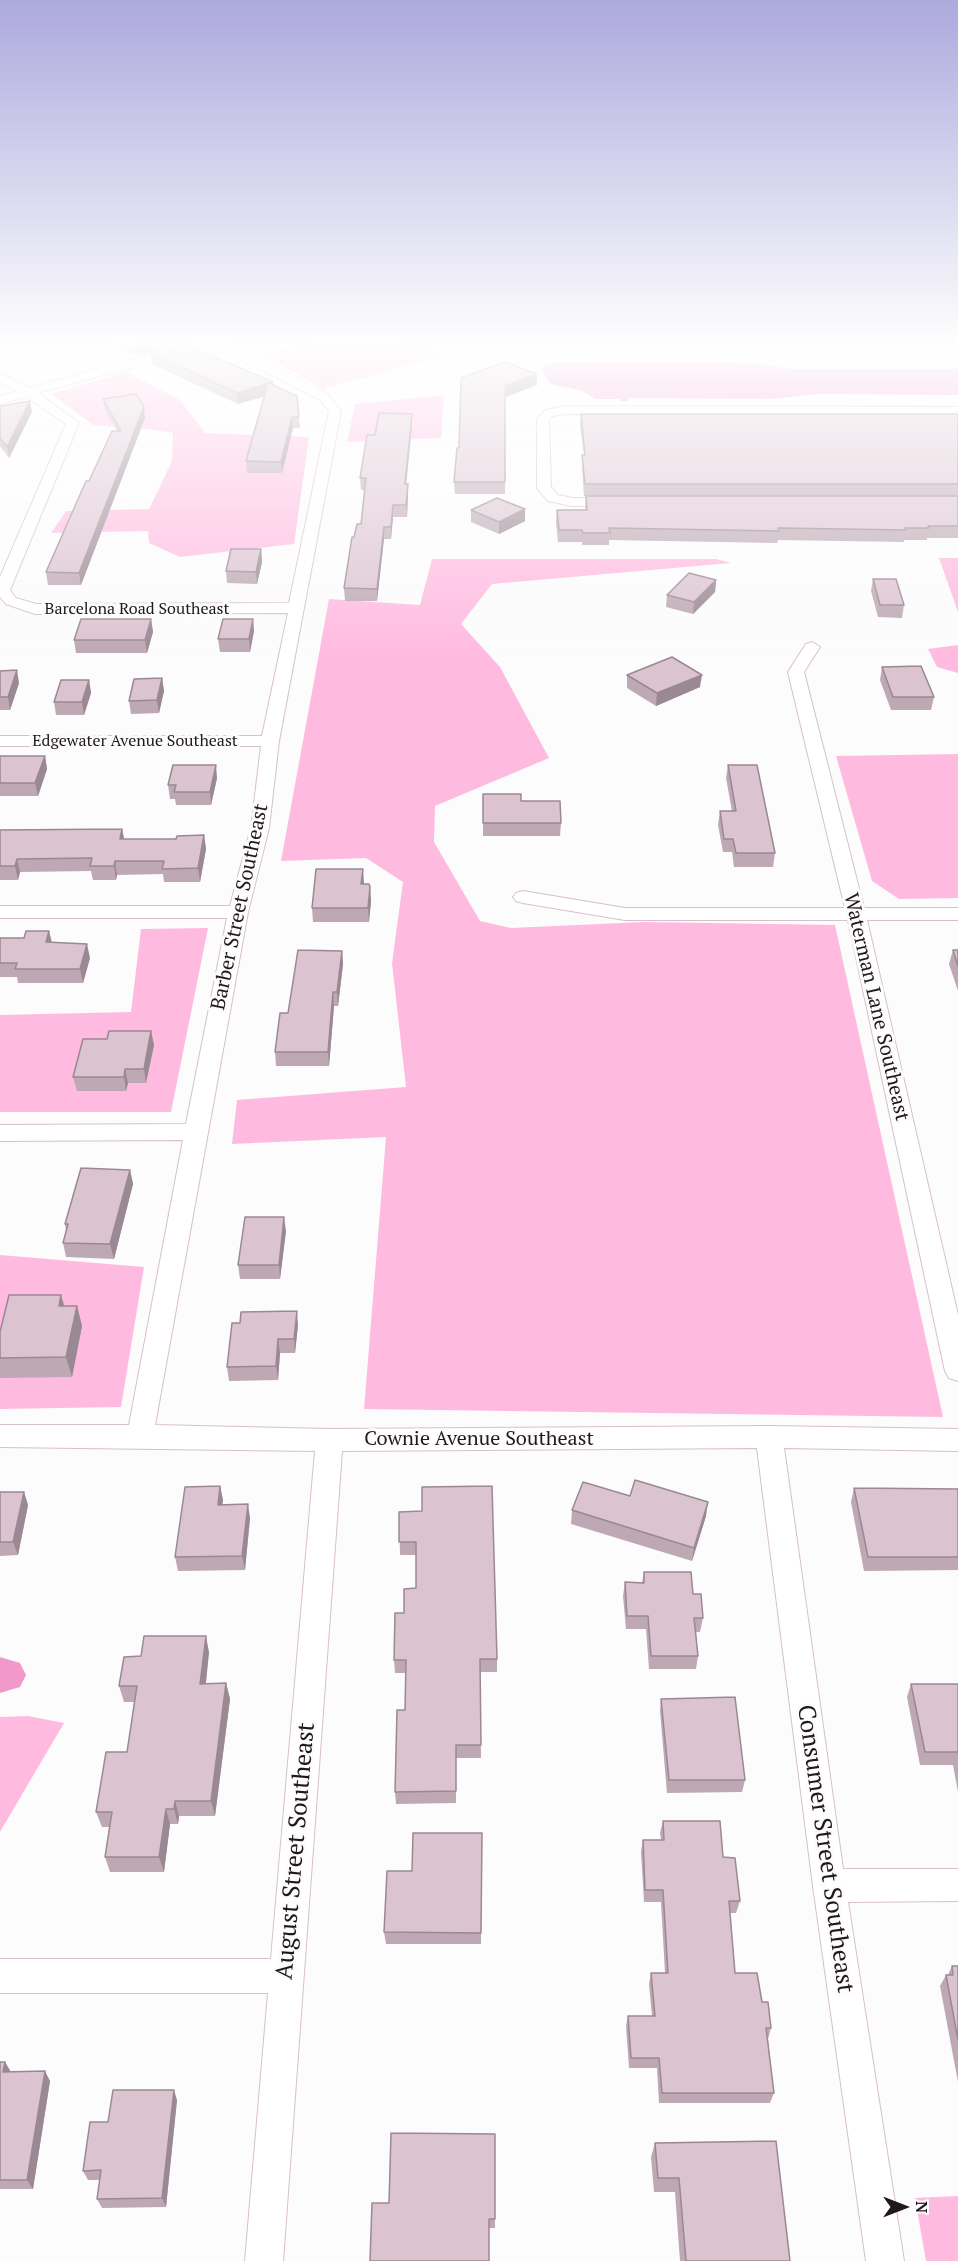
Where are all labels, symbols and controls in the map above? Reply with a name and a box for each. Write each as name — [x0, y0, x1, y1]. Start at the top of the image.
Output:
street label: Barcelona Road Southeast — [45, 599, 229, 619]
street label: Edgewater Avenue Southeast — [32, 731, 238, 751]
street label: Barber Street Southeast — [206, 802, 274, 1012]
street label: Waterman Lane Southeast — [838, 891, 914, 1123]
street label: Cownie Avenue Southeast — [364, 1427, 594, 1451]
street label: Consumer Street Southeast — [791, 1703, 859, 1995]
street label: August Street Southeast — [270, 1721, 322, 1981]
north arrow — [874, 2177, 934, 2237]
text: N — [911, 2201, 933, 2213]

